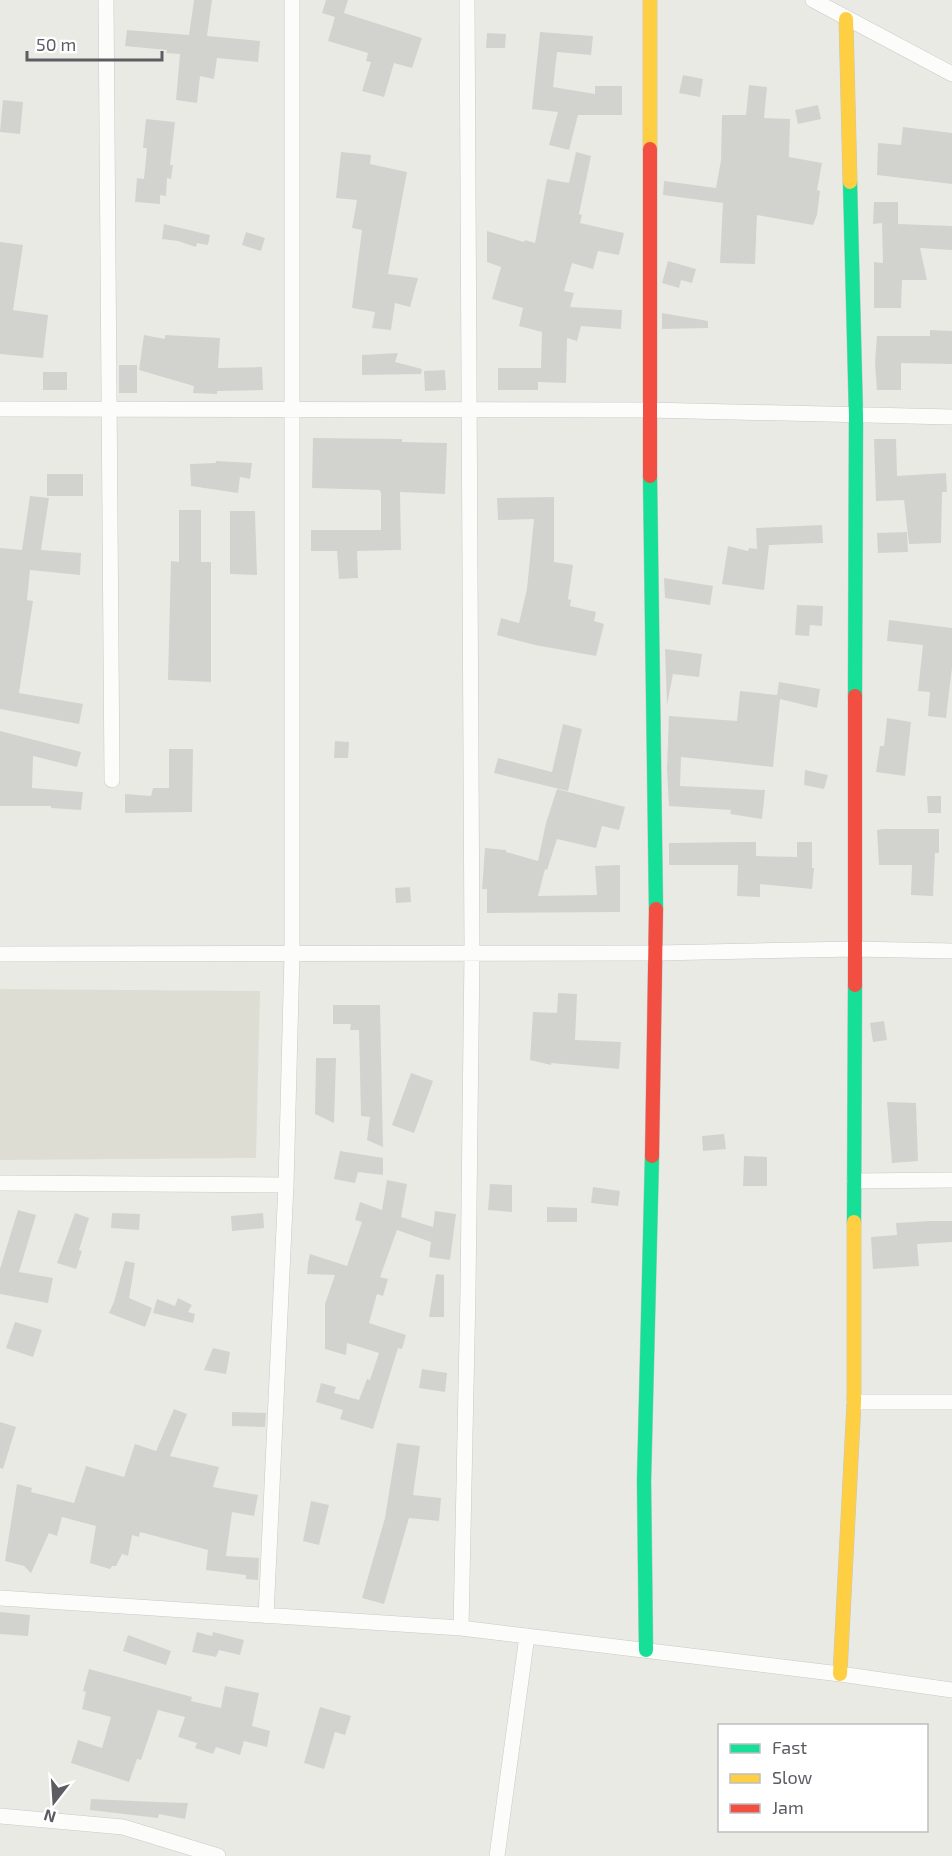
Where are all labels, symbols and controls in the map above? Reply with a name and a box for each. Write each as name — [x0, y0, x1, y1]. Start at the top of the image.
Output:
scale bar — [27, 24, 162, 62]
text: 50 m — [36, 33, 76, 55]
legend — [718, 1724, 928, 1832]
text: Fast — [772, 1736, 807, 1758]
text: Slow — [772, 1766, 813, 1788]
north arrow — [24, 1772, 84, 1832]
text: Jam — [772, 1796, 804, 1818]
text: N — [41, 1806, 58, 1828]

